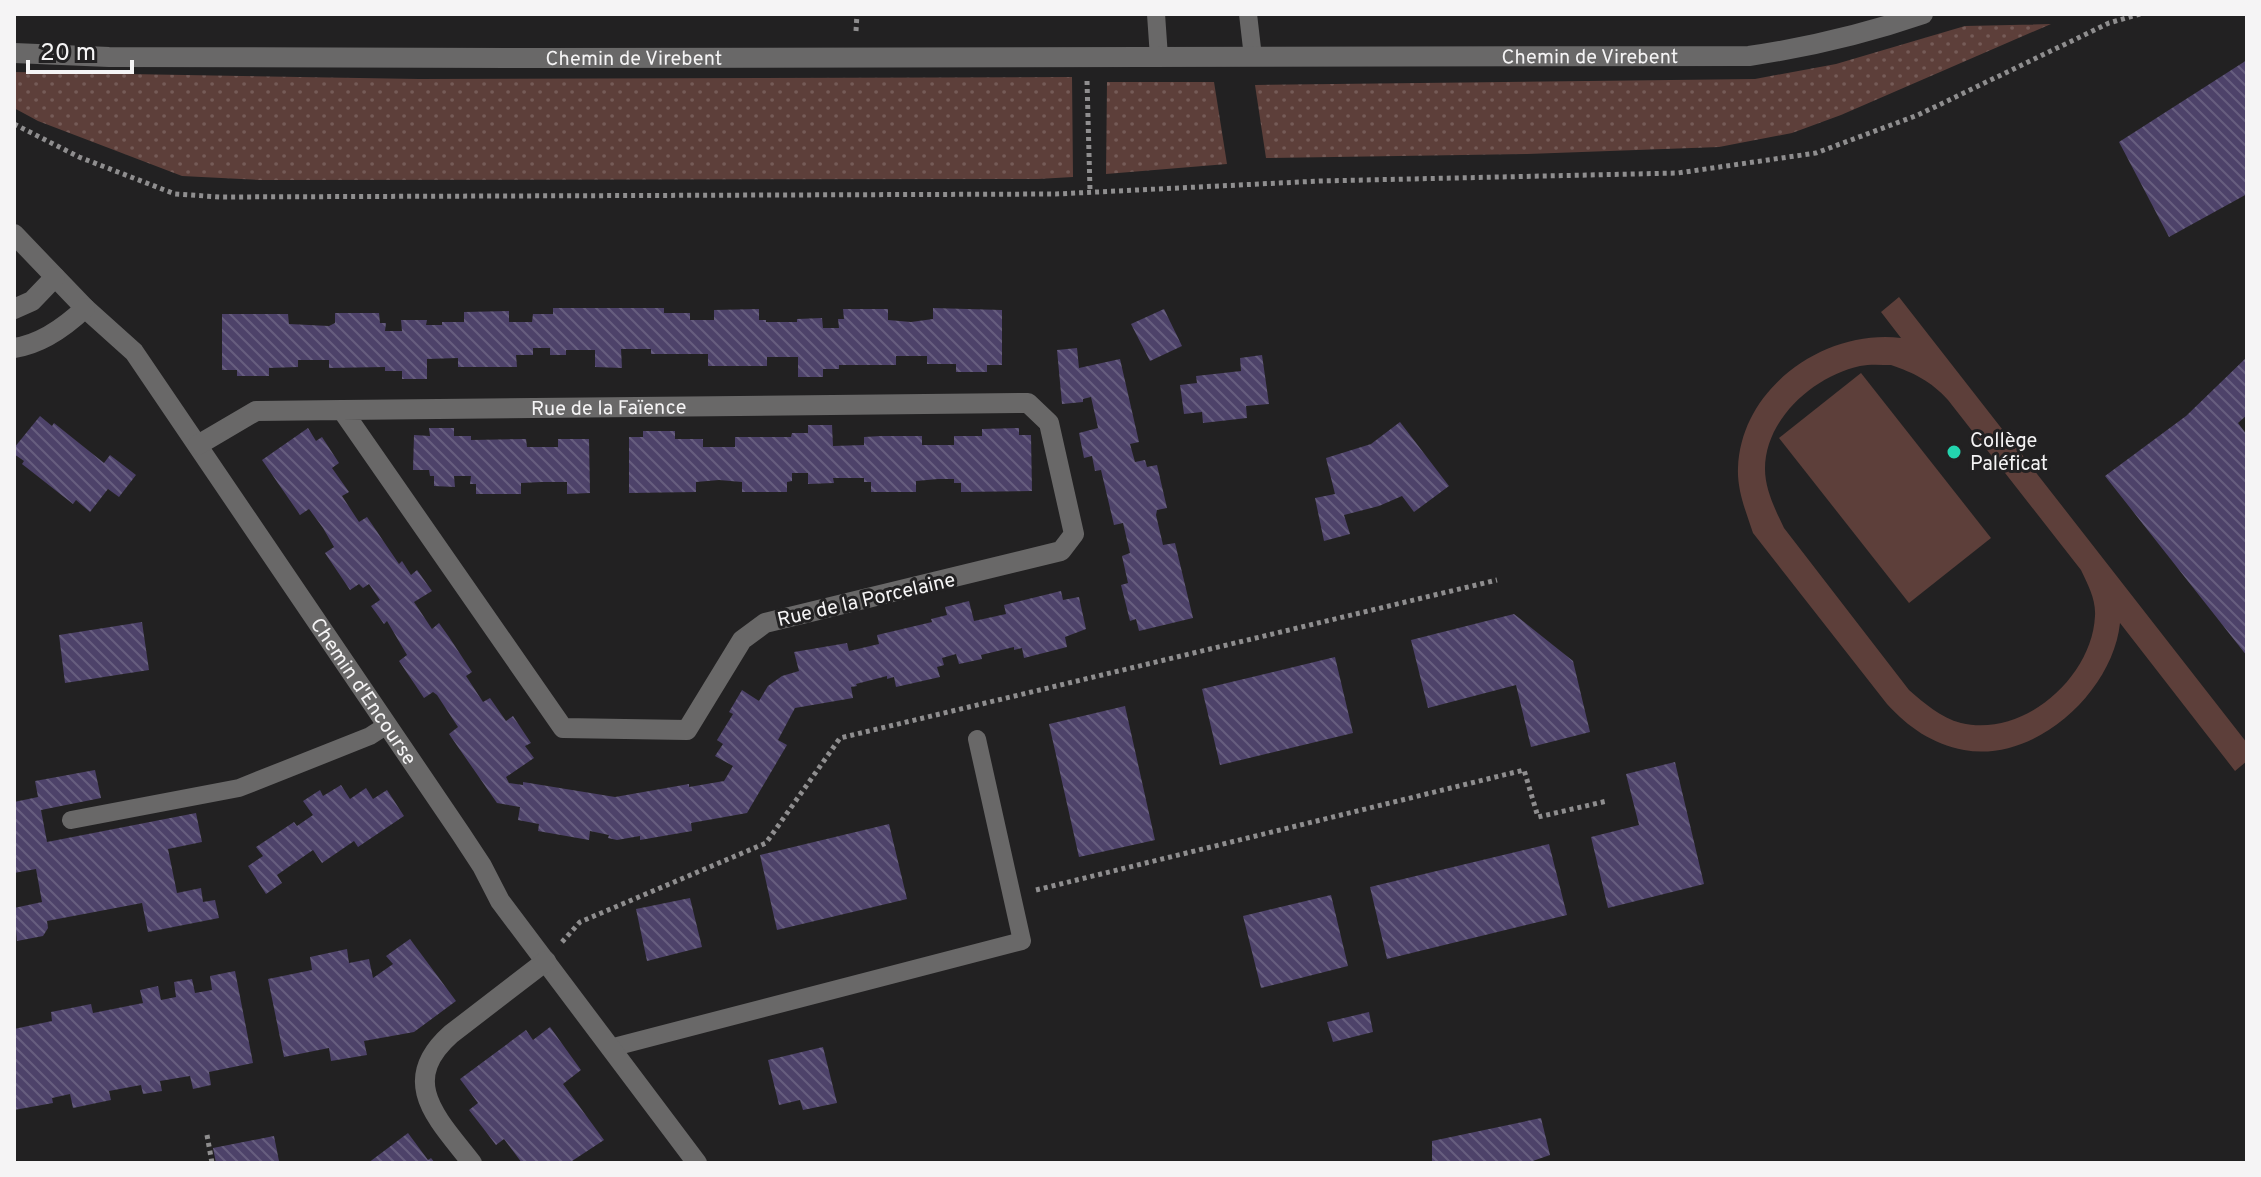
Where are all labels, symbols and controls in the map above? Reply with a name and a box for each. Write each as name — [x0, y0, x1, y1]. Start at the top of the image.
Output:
scale bar — [28, 24, 132, 74]
text: 20 m — [40, 39, 96, 69]
street label: Chemin de Virebent — [1502, 45, 1678, 71]
street label: Chemin de Virebent — [546, 47, 722, 73]
street label: Rue de la Faïence — [531, 395, 687, 423]
place label: Collège Paléficat — [1970, 429, 2048, 478]
marker: Collège Paléficat — [1945, 443, 1963, 461]
street label: Rue de la Porcelaine — [775, 568, 958, 634]
street label: Chemin d'Encourse — [303, 613, 422, 771]

